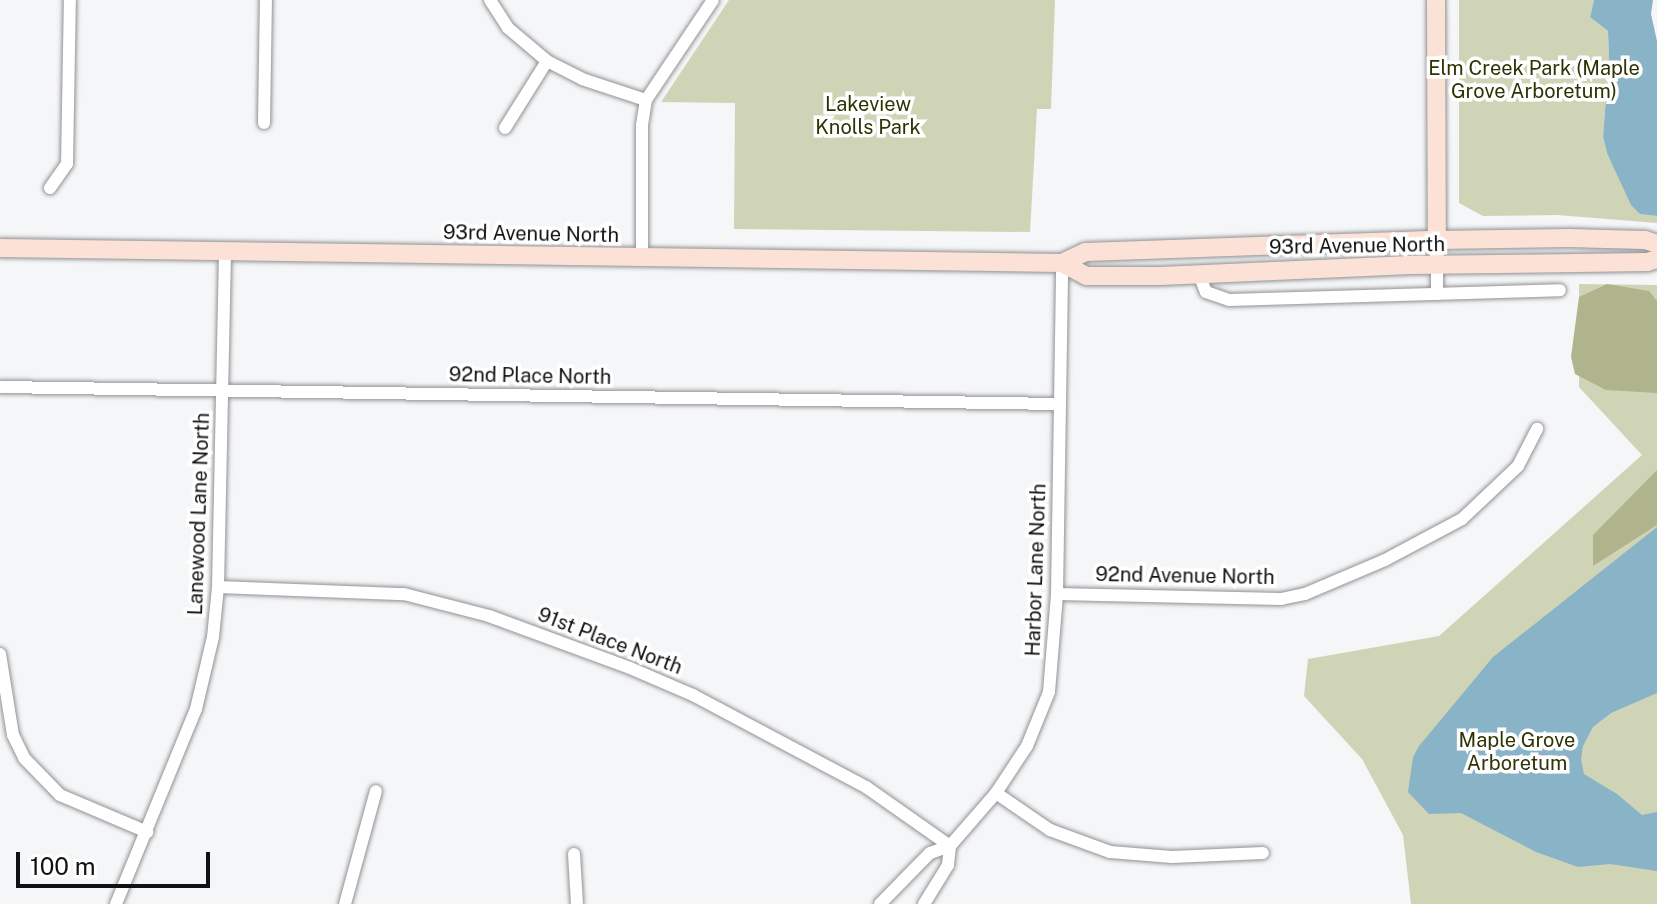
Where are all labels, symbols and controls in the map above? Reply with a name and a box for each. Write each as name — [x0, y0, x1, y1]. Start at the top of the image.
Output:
park label: Elm Creek Park (Maple Grove Arboretum) — [1428, 57, 1640, 104]
park label: Lakeview Knolls Park — [815, 92, 921, 139]
street label: 93rd Avenue North — [443, 220, 619, 248]
street label: 93rd Avenue North — [1269, 232, 1445, 260]
street label: 92nd Place North — [449, 363, 611, 389]
street label: Lanewood Lane North — [183, 412, 215, 616]
street label: Harbor Lane North — [1021, 483, 1051, 657]
street label: 92nd Avenue North — [1095, 562, 1275, 590]
street label: 91st Place North — [534, 602, 686, 680]
park label: Maple Grove Arboretum — [1458, 728, 1576, 775]
scale bar — [20, 836, 214, 886]
text: 100 m — [30, 852, 96, 880]

